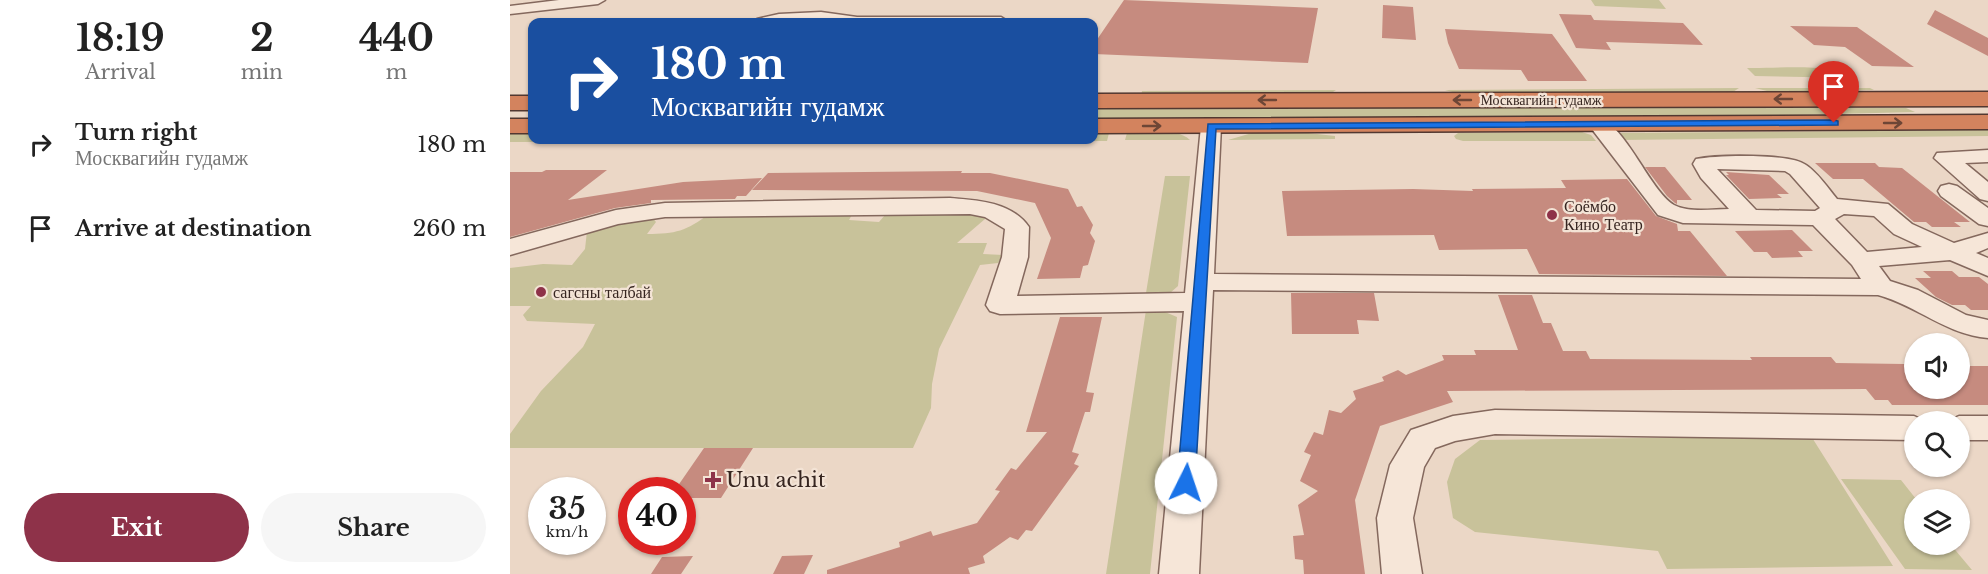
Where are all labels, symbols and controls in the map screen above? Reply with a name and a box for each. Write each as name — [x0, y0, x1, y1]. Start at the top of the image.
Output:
text: 18:19 — [76, 16, 165, 61]
text: 2 — [250, 16, 274, 61]
text: 440 — [359, 16, 434, 61]
text: 180 m — [651, 38, 785, 90]
icon: right — [552, 42, 630, 120]
text: Arrival — [85, 60, 156, 84]
text: min — [241, 60, 283, 84]
text: m — [386, 60, 407, 84]
pin — [1808, 61, 1859, 123]
icon: arrive — [1817, 70, 1850, 103]
text: Москвагийн гудамж — [651, 90, 885, 123]
street label: Москвагийн гудамж — [1480, 91, 1602, 109]
one-way arrow — [1773, 93, 1793, 105]
one-way arrow — [1452, 94, 1472, 106]
one-way arrow — [1257, 95, 1277, 106]
one-way arrow — [1882, 117, 1902, 129]
text: Turn right — [75, 119, 197, 146]
one-way arrow — [1141, 120, 1161, 132]
icon: right — [24, 128, 57, 161]
text: 180 m — [417, 131, 486, 158]
text: Москвагийн гудамж — [75, 146, 248, 170]
place label: Соёмбо Кино Театр — [1564, 196, 1643, 234]
marker: Соёмбо Кино Театр — [1545, 208, 1559, 222]
icon: arrive — [24, 212, 57, 245]
text: Arrive at destination — [75, 215, 312, 242]
text: 260 m — [413, 215, 486, 242]
place label: сагсны талбай — [553, 282, 652, 302]
marker: сагсны талбай — [534, 285, 548, 299]
map controls — [1904, 333, 1970, 555]
button: sound — [1904, 333, 1970, 399]
button: search — [1904, 411, 1970, 477]
position arrow — [1154, 451, 1218, 515]
place label: Unu achit — [726, 468, 826, 492]
marker: Unu achit — [704, 471, 722, 489]
speed limit sign: 40 — [618, 477, 696, 555]
button: layers — [1904, 489, 1970, 555]
text: 35 — [549, 490, 585, 527]
button: Exit — [24, 493, 249, 562]
button: Share — [261, 493, 486, 562]
text: km/h — [546, 522, 588, 541]

